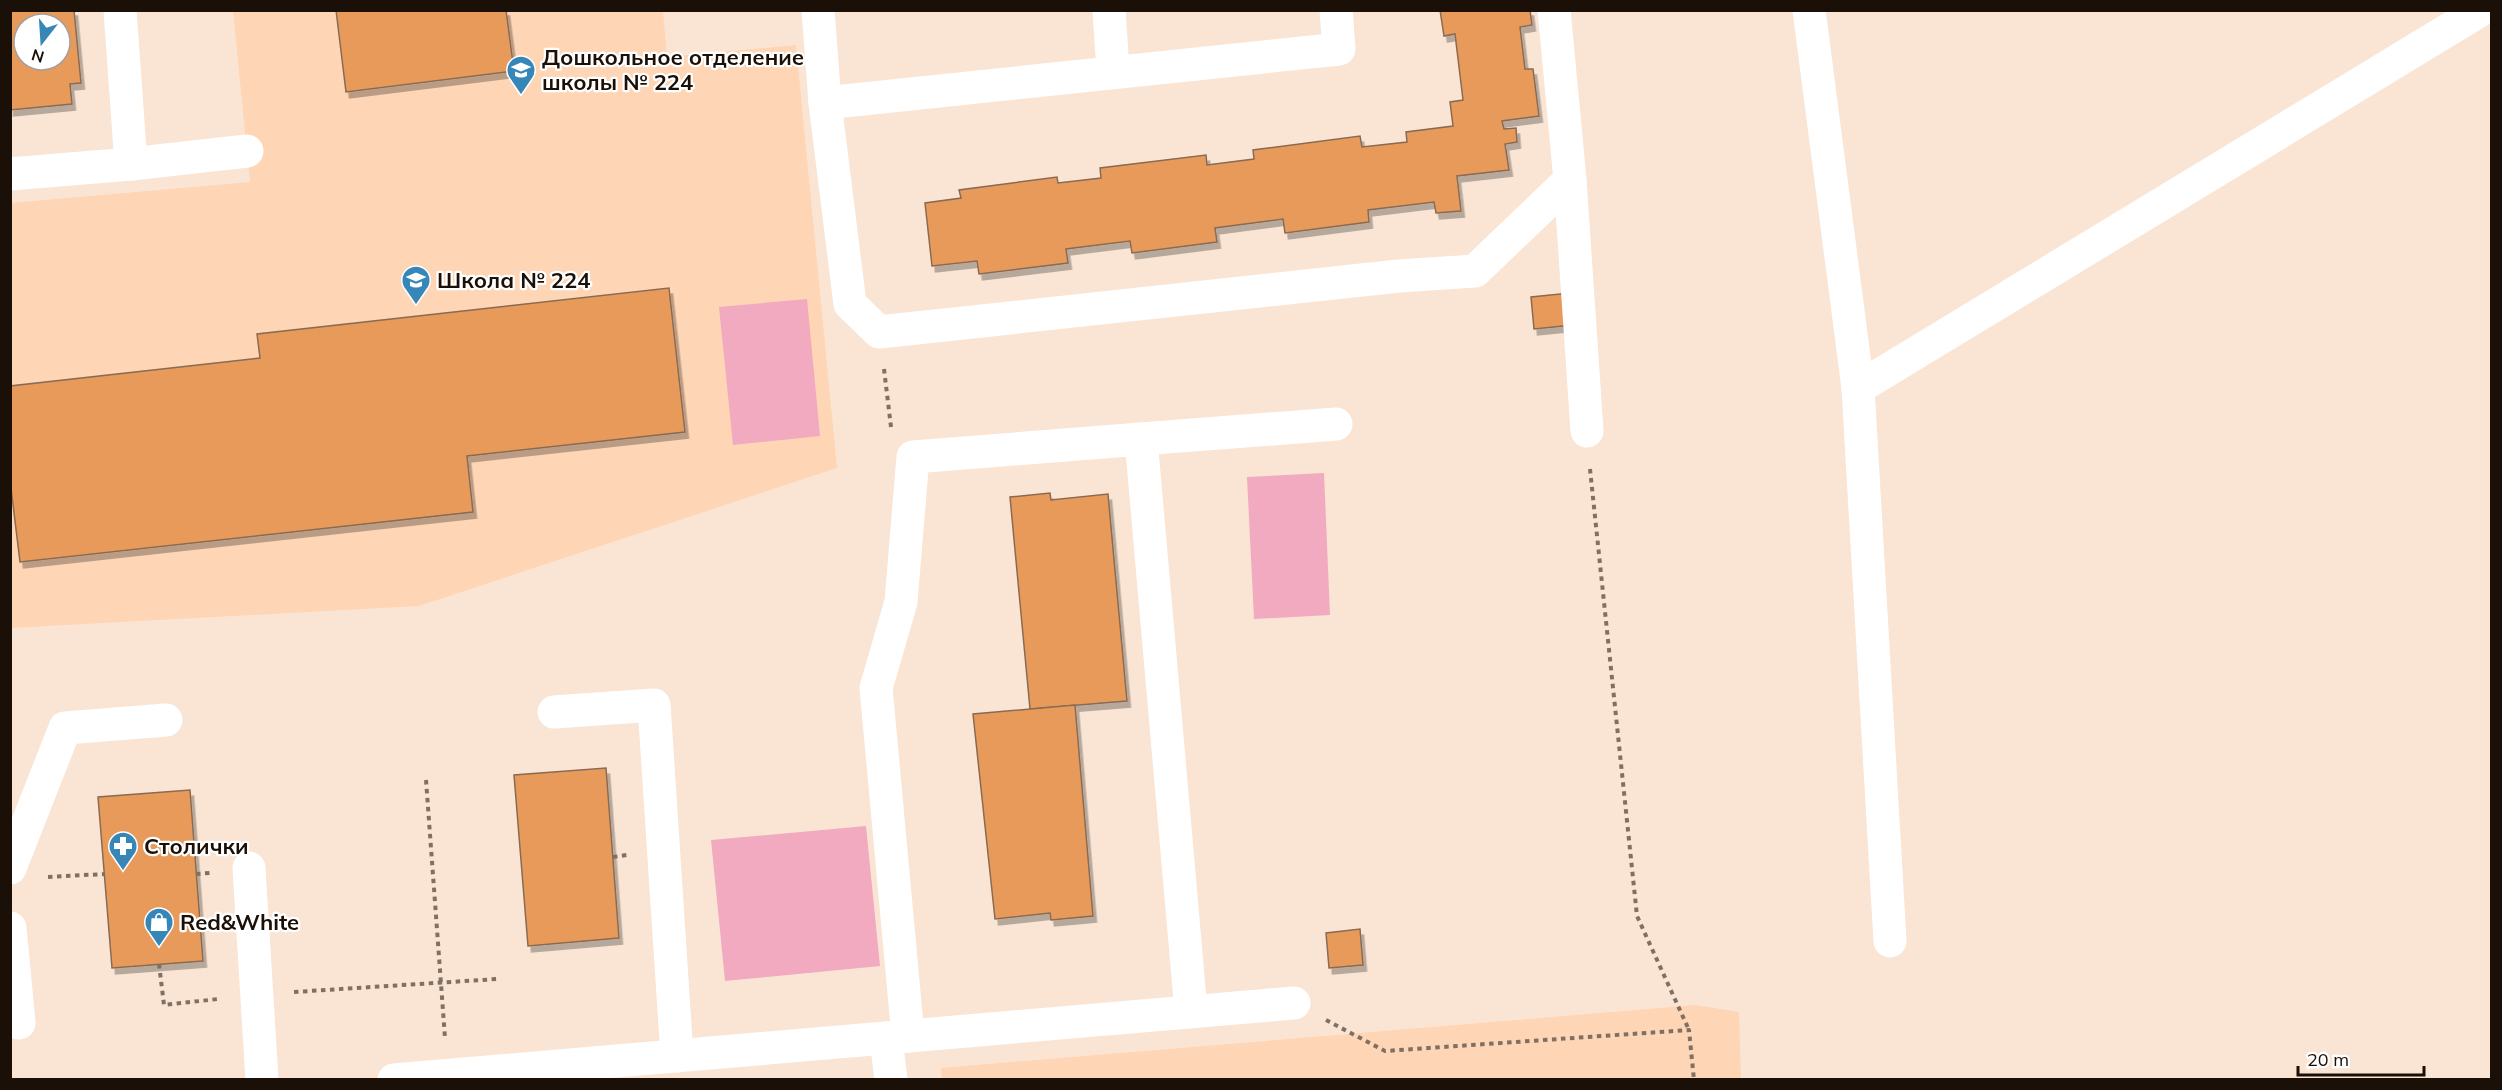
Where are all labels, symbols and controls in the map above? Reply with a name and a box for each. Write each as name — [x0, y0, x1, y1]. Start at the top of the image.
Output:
north arrow — [12, 12, 72, 72]
place label: Дошкольное отделение школы № 224 — [542, 43, 804, 96]
text: N — [29, 45, 46, 68]
school or university icon: Дошкольное отделение школы № 224 — [505, 54, 537, 96]
school or university icon: Школа № 224 — [400, 264, 432, 306]
place label: Школа № 224 — [437, 266, 590, 294]
pharmacy icon: Столички — [107, 830, 139, 872]
place label: Столички — [144, 832, 249, 860]
shop icon: Red&White — [143, 906, 175, 948]
place label: Red&White — [180, 908, 299, 936]
scale bar — [2298, 1039, 2424, 1077]
text: 20 m — [2307, 1048, 2349, 1071]

